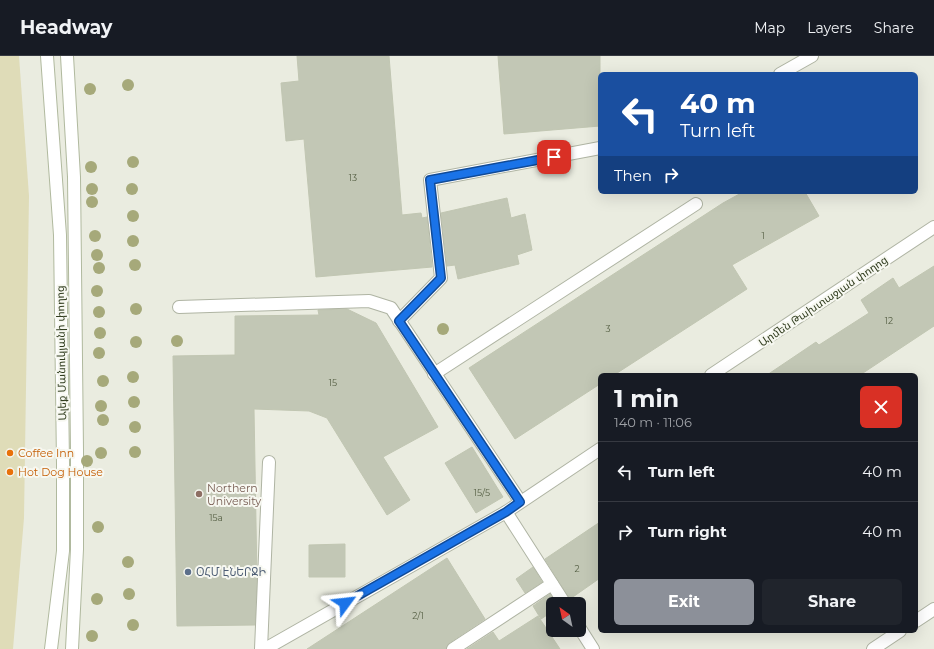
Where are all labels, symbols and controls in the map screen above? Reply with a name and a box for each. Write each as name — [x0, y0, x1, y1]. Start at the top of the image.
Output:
text: Headway — [20, 16, 112, 39]
text: Map — [754, 19, 785, 37]
text: Layers — [807, 19, 852, 37]
text: Share — [874, 19, 914, 37]
text: 40 m — [680, 86, 756, 120]
icon: left — [614, 88, 666, 140]
text: Turn left — [680, 120, 755, 142]
pin — [537, 140, 571, 174]
icon: arrive — [543, 146, 565, 168]
icon: right — [660, 164, 682, 186]
text: Then — [614, 166, 652, 185]
house number: 13 — [349, 172, 357, 183]
house number: 1 — [761, 230, 765, 241]
street label: Արմեն Թախտաջյան փողոց — [756, 253, 890, 349]
street label: Ալեք Մանուկյանի փողոց — [53, 285, 69, 421]
house number: 12 — [885, 315, 893, 326]
house number: 3 — [605, 323, 611, 334]
house number: 15 — [329, 377, 337, 388]
text: 1 min — [614, 384, 679, 413]
button: close — [860, 386, 902, 428]
text: 140 m · 11:06 — [614, 414, 692, 430]
place label: Coffee Inn — [18, 446, 74, 460]
marker: Coffee Inn — [5, 448, 15, 458]
icon: left — [614, 461, 636, 483]
text: Turn left — [648, 462, 715, 481]
text: 40 m — [862, 462, 902, 481]
place label: Hot Dog House — [18, 465, 103, 479]
marker: Hot Dog House — [5, 467, 15, 477]
place label: Northern University — [207, 481, 261, 508]
house number: 15/5 — [474, 487, 490, 498]
marker: Northern University — [194, 489, 204, 499]
house number: 15a — [209, 512, 223, 523]
icon: right — [614, 521, 636, 543]
text: Turn right — [648, 522, 727, 541]
text: 40 m — [862, 522, 902, 541]
house number: 2 — [574, 563, 580, 574]
place label: ՕՀՄ ԷՆԵՐՋԻ — [196, 565, 266, 579]
marker: ՕՀՄ ԷՆԵՐՋԻ — [183, 567, 193, 577]
button: Exit — [614, 579, 754, 625]
button: Share — [762, 579, 902, 625]
position arrow — [324, 582, 366, 624]
north arrow — [546, 597, 586, 637]
map controls — [546, 597, 586, 637]
house number: 2/1 — [412, 610, 424, 621]

